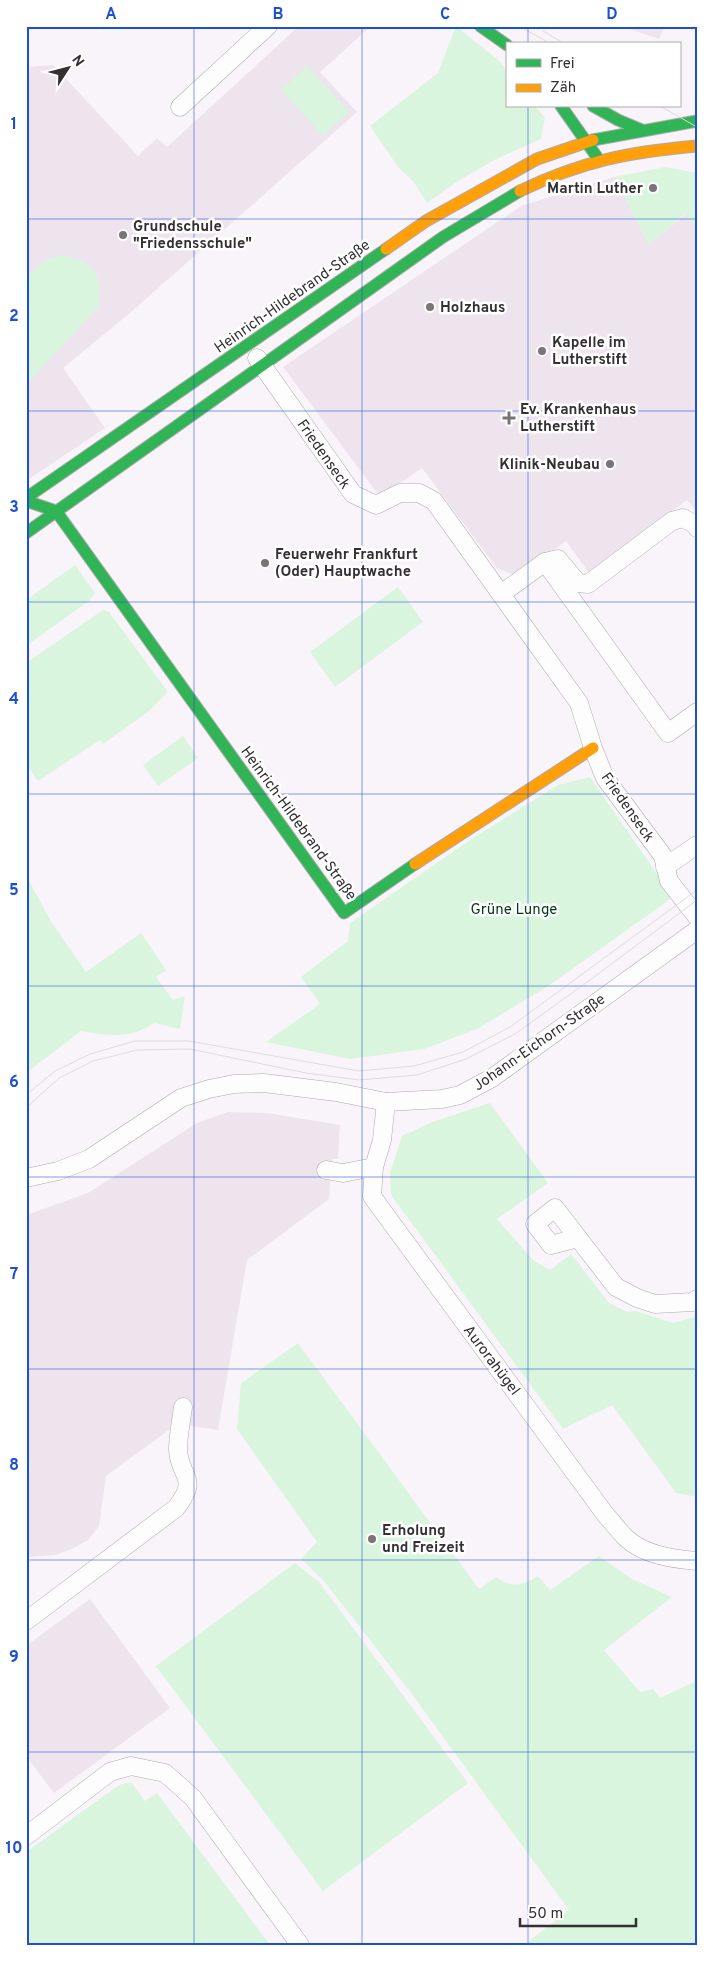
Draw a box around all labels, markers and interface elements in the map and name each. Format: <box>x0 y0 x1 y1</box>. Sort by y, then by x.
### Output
text: A <box>105 5 117 25</box>
text: B <box>272 5 284 25</box>
text: C <box>440 5 450 25</box>
text: D <box>606 5 618 25</box>
north arrow <box>42 42 92 92</box>
legend <box>506 42 680 108</box>
text: N <box>67 52 87 70</box>
text: Frei <box>550 55 575 74</box>
text: Zäh <box>550 79 576 98</box>
text: 1 <box>11 115 17 135</box>
place label: Martin Luther <box>547 180 644 199</box>
marker: Martin Luther <box>647 182 659 194</box>
place label: Grundschule "Friedensschule" <box>133 218 252 254</box>
marker: Grundschule "Friedensschule" <box>117 229 129 241</box>
street label: Heinrich-Hildebrand-Straße <box>211 236 374 358</box>
place label: Holzhaus <box>440 299 505 318</box>
marker: Holzhaus <box>424 301 436 313</box>
text: 2 <box>9 307 19 327</box>
place label: Kapelle im Lutherstift <box>552 334 627 370</box>
marker: Kapelle im Lutherstift <box>536 345 548 357</box>
place label: Ev. Krankenhaus Lutherstift <box>520 401 636 437</box>
marker: Ev. Krankenhaus Lutherstift <box>502 411 516 425</box>
street label: Friedenseck <box>292 416 354 494</box>
place label: Klinik-Neubau <box>499 456 600 475</box>
marker: Klinik-Neubau <box>604 458 616 470</box>
text: 3 <box>9 498 19 518</box>
place label: Feuerwehr Frankfurt (Oder) Hauptwache <box>275 546 418 582</box>
marker: Feuerwehr Frankfurt (Oder) Hauptwache <box>259 557 271 569</box>
text: 4 <box>9 690 19 710</box>
street label: Heinrich-Hildebrand-Straße <box>236 743 360 905</box>
street label: Friedenseck <box>596 769 658 847</box>
text: 5 <box>9 881 19 901</box>
park label: Grüne Lunge <box>471 901 557 920</box>
street label: Johann-Eichorn-Straße <box>470 990 610 1096</box>
text: 6 <box>9 1073 19 1093</box>
text: 7 <box>10 1265 18 1285</box>
street label: Aurorahügel <box>458 1322 523 1400</box>
text: 8 <box>9 1456 19 1476</box>
place label: Erholung und Freizeit <box>382 1522 465 1558</box>
marker: Erholung und Freizeit <box>366 1533 378 1545</box>
text: 9 <box>9 1648 19 1668</box>
text: 10 <box>6 1839 22 1859</box>
scale bar <box>520 1896 637 1928</box>
text: 50 m <box>528 1905 563 1924</box>

